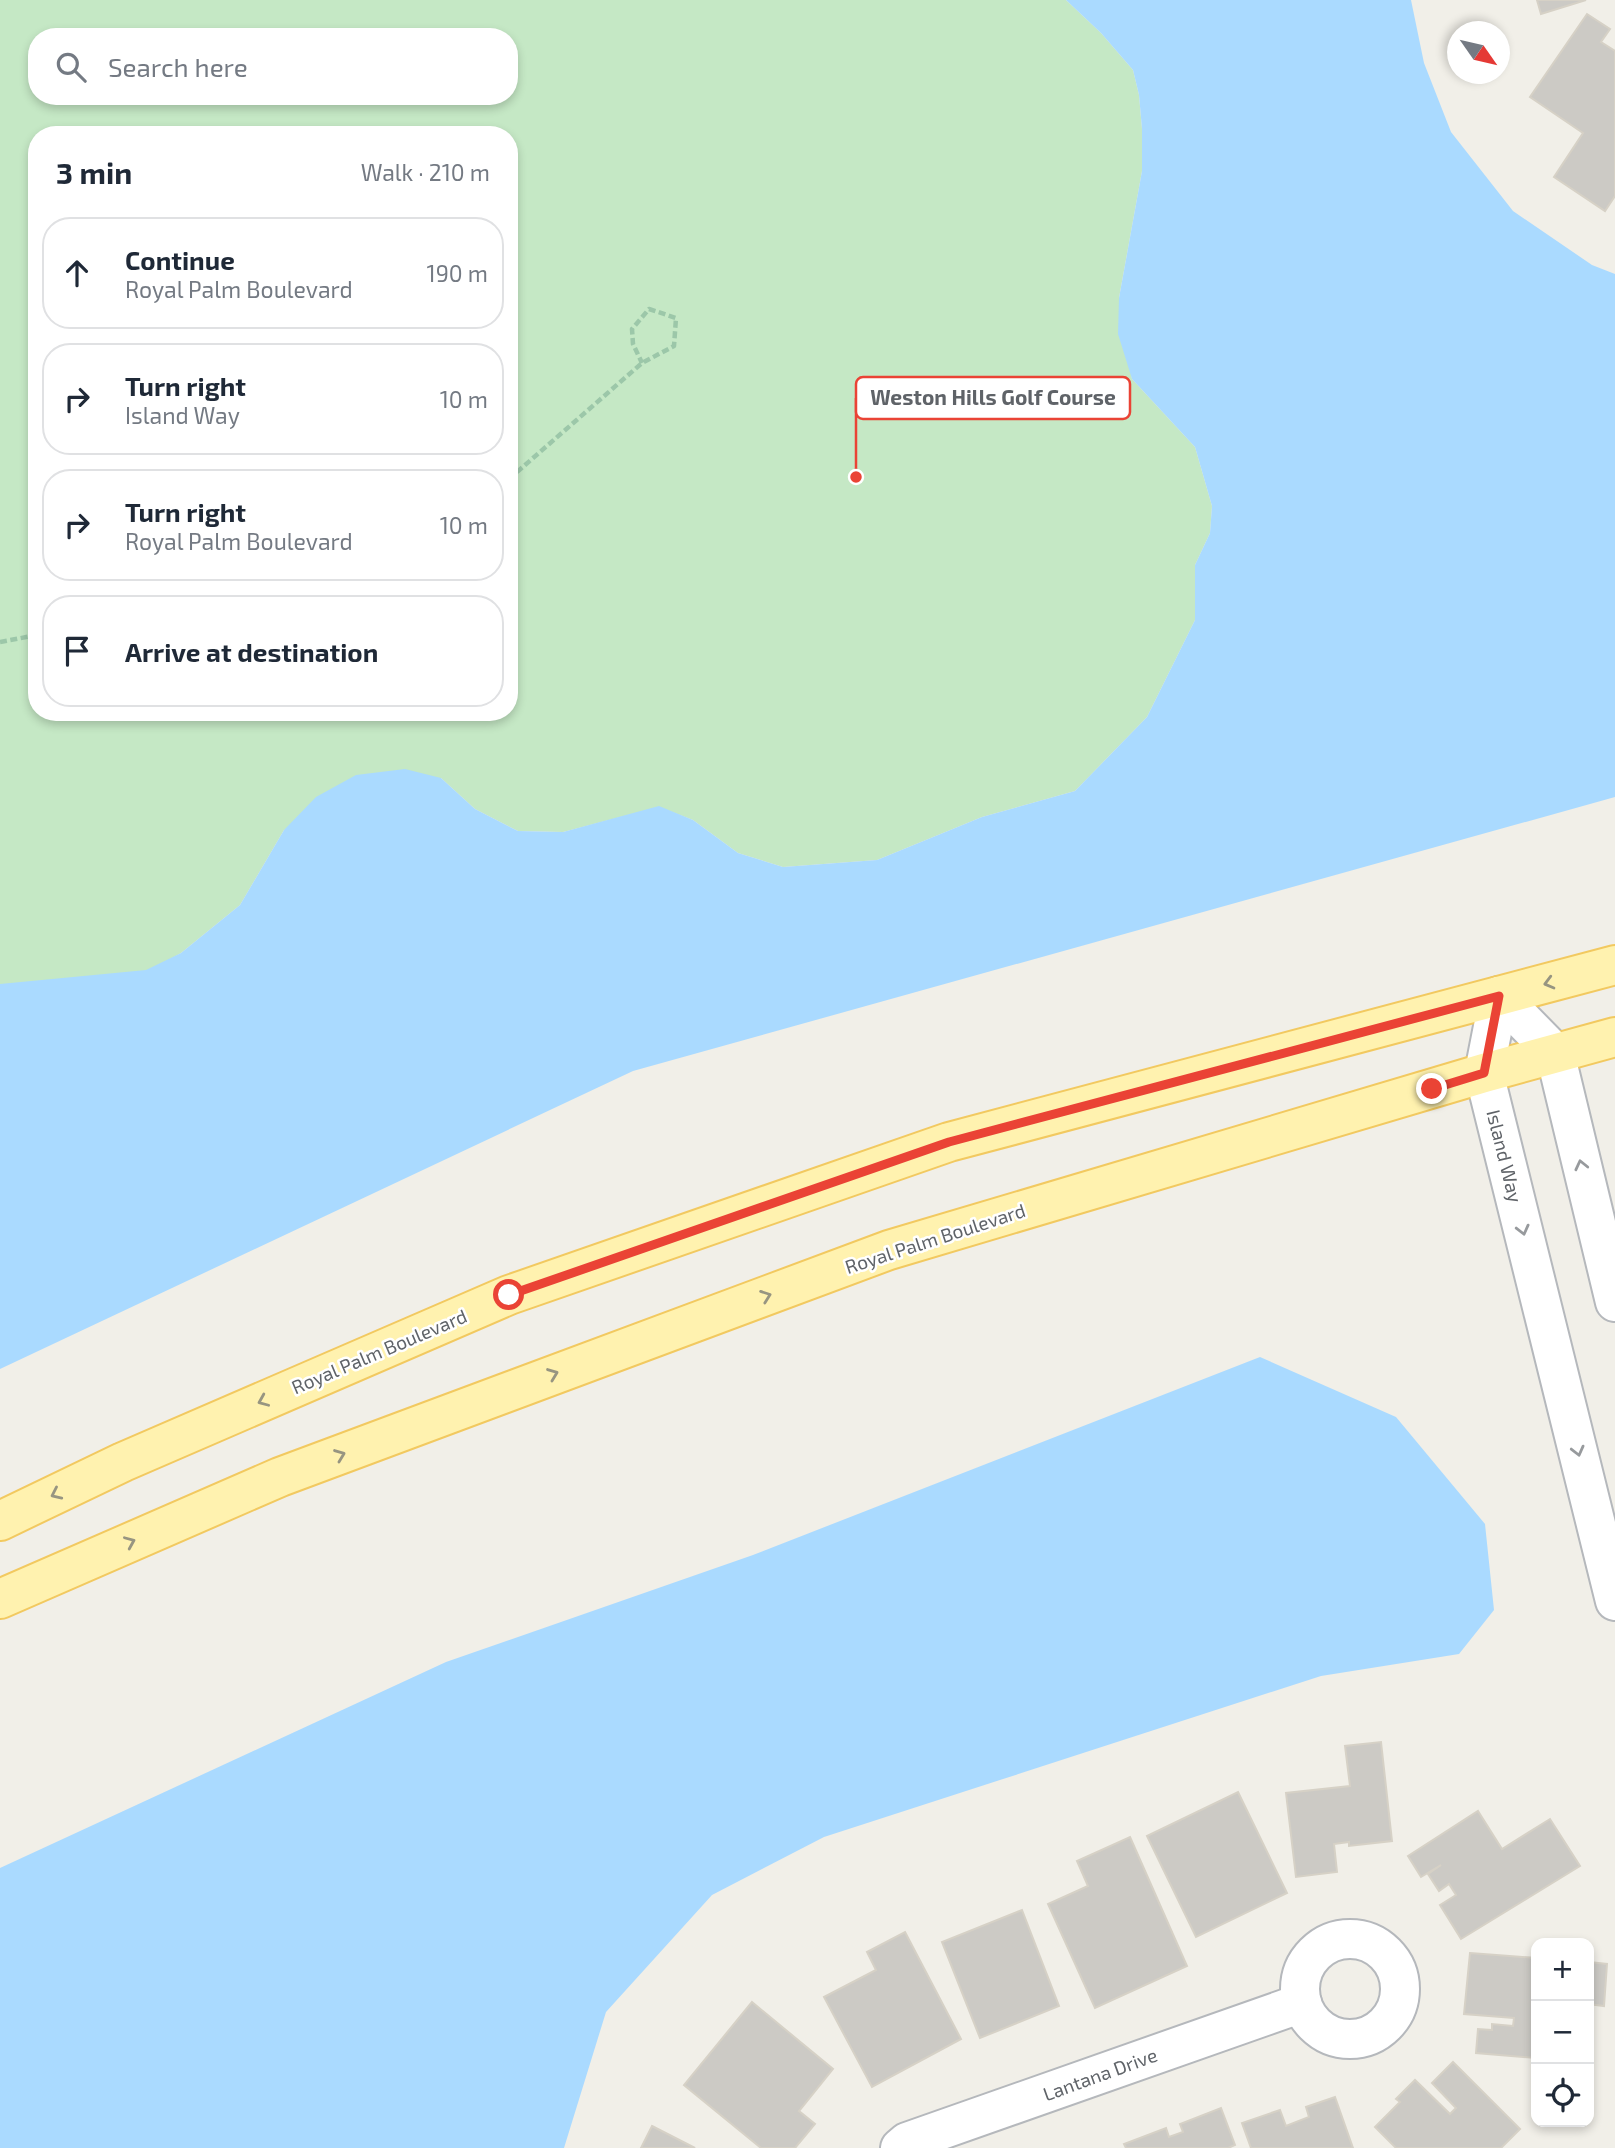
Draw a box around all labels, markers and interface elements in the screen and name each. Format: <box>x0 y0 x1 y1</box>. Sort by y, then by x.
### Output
north arrow <box>1447 21 1510 84</box>
search box <box>28 28 518 105</box>
icon: search <box>52 48 90 86</box>
text: Search here <box>108 51 248 82</box>
text: 3 min <box>56 154 132 190</box>
text: Walk · 210 m <box>361 158 490 186</box>
text: Continue <box>125 244 235 275</box>
icon: ahead <box>58 254 96 292</box>
text: 190 m <box>427 259 488 287</box>
text: Royal Palm Boulevard <box>125 275 353 303</box>
text: Turn right <box>125 370 246 401</box>
callout: Weston Hills Golf Course <box>856 377 1130 419</box>
icon: right <box>58 380 96 418</box>
text: Weston Hills Golf Course <box>870 384 1116 409</box>
text: 10 m <box>440 385 488 413</box>
text: Island Way <box>125 401 240 429</box>
text: Turn right <box>125 496 246 527</box>
icon: right <box>58 506 96 544</box>
text: 10 m <box>440 511 488 539</box>
text: Royal Palm Boulevard <box>125 527 353 555</box>
icon: arrive <box>58 632 96 670</box>
text: Arrive at destination <box>125 636 378 667</box>
one-way arrow <box>1543 975 1555 989</box>
route end <box>1416 1073 1447 1104</box>
street label: Island Way <box>1482 1107 1528 1205</box>
one-way arrow <box>1575 1159 1589 1171</box>
street label: Royal Palm Boulevard <box>842 1198 1028 1278</box>
one-way arrow <box>1515 1224 1529 1236</box>
route start <box>493 1279 524 1310</box>
one-way arrow <box>760 1290 772 1304</box>
street label: Royal Palm Boulevard <box>288 1304 470 1398</box>
one-way arrow <box>546 1369 558 1383</box>
one-way arrow <box>258 1393 270 1407</box>
one-way arrow <box>1570 1445 1584 1457</box>
one-way arrow <box>333 1449 345 1463</box>
one-way arrow <box>51 1486 63 1500</box>
one-way arrow <box>123 1536 135 1550</box>
map controls <box>1531 1938 1594 2127</box>
button: + <box>1531 1938 1594 2001</box>
button: − <box>1531 2001 1594 2064</box>
street label: Lantana Drive <box>1040 2043 1160 2105</box>
button: locate <box>1531 2064 1594 2127</box>

